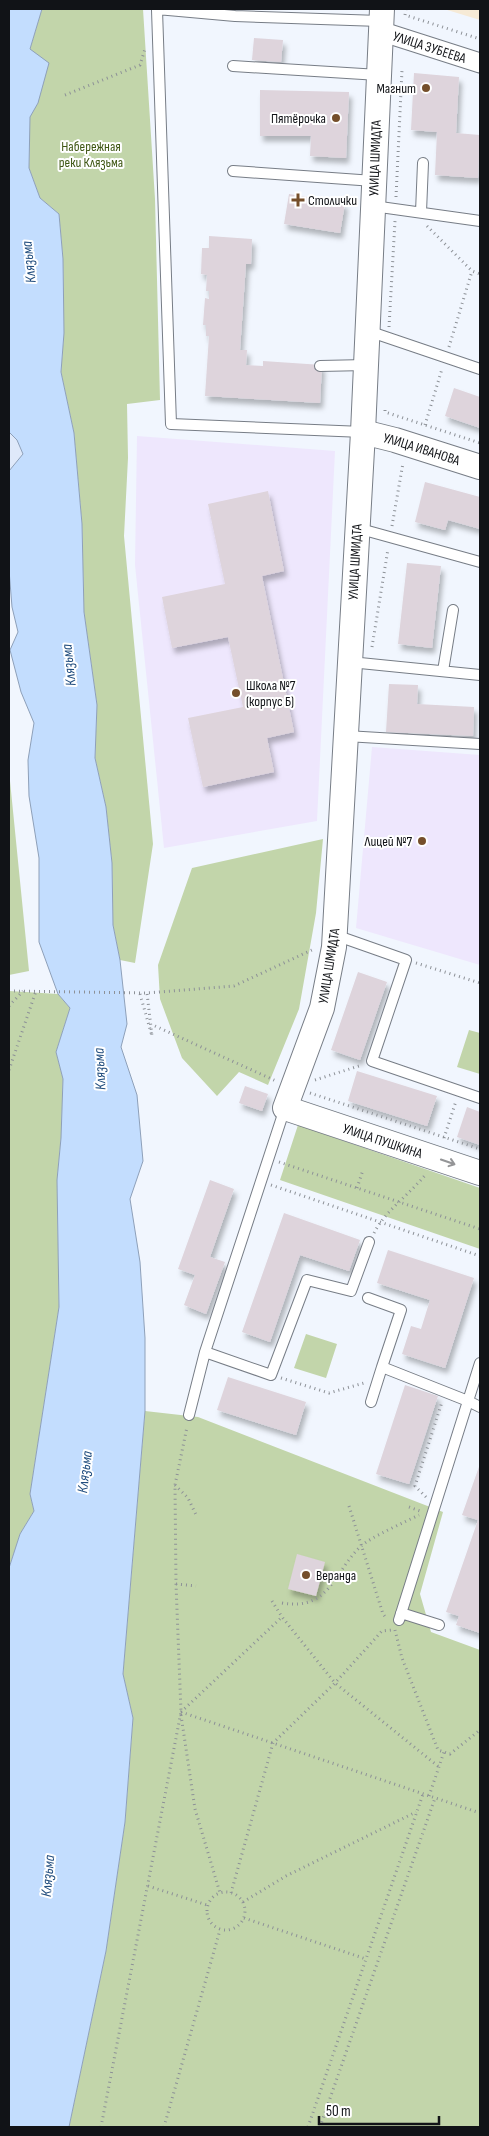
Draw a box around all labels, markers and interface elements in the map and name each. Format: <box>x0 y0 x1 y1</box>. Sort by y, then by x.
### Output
street label: УЛИЦА ЗУБЕЕВА <box>391 27 469 67</box>
place label: Магнит <box>376 80 416 97</box>
marker: Магнит <box>420 82 432 94</box>
place label: Пятёрочка <box>271 110 326 127</box>
marker: Пятёрочка <box>330 112 342 124</box>
street label: УЛИЦА ШМИДТА <box>365 119 385 196</box>
park label: Набережная реки Клязьма <box>59 138 123 171</box>
place label: Столички <box>308 192 357 209</box>
marker: Столички <box>292 194 304 206</box>
water label: Клязьма <box>17 240 41 284</box>
street label: УЛИЦА ИВАНОВА <box>382 429 463 469</box>
street label: УЛИЦА ШМИДТА <box>345 523 366 600</box>
water label: Клязьма <box>57 643 81 687</box>
place label: Школа №7 (корпус Б) <box>246 677 296 710</box>
marker: Школа №7 (корпус Б) <box>230 687 242 699</box>
place label: Лицей №7 <box>364 833 412 850</box>
marker: Лицей №7 <box>416 835 428 847</box>
street label: УЛИЦА ШМИДТА <box>315 926 344 1005</box>
water label: Клязьма <box>89 1047 111 1091</box>
street label: УЛИЦА ПУШКИНА <box>341 1119 426 1162</box>
one-way arrow <box>439 1158 455 1167</box>
water label: Клязьма <box>73 1450 97 1494</box>
place label: Веранда <box>316 1567 356 1584</box>
marker: Веранда <box>300 1569 312 1581</box>
water label: Клязьма <box>37 1854 59 1898</box>
scale bar <box>319 2094 439 2126</box>
text: 50 m <box>326 2102 351 2121</box>

